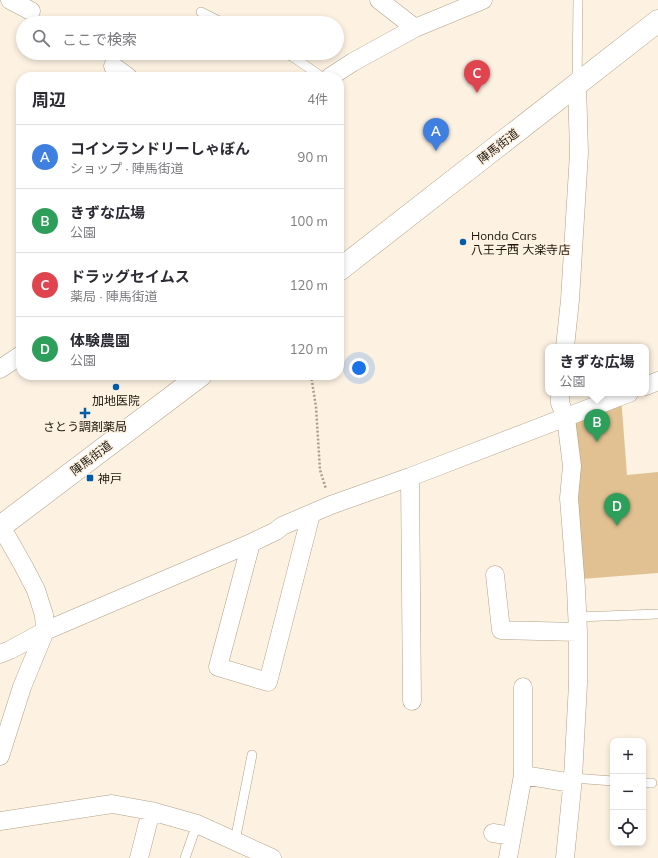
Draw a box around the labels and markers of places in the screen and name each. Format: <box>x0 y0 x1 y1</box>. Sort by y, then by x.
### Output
pin: C <box>464 60 490 93</box>
pin: A <box>423 118 449 151</box>
place label: Honda Cars 八王子西 大楽寺店 <box>471 228 570 257</box>
marker: Honda Cars 八王子西 大楽寺店 <box>458 237 468 247</box>
marker: 加地医院 <box>111 382 121 392</box>
place label: 加地医院 <box>92 393 140 408</box>
marker: さとう調剤薬局 <box>80 408 90 418</box>
pin: B <box>584 409 610 442</box>
place label: さとう調剤薬局 <box>43 419 127 434</box>
place label: 神戸 <box>98 471 122 486</box>
marker: 神戸 <box>85 473 95 483</box>
pin: D <box>604 493 630 526</box>

